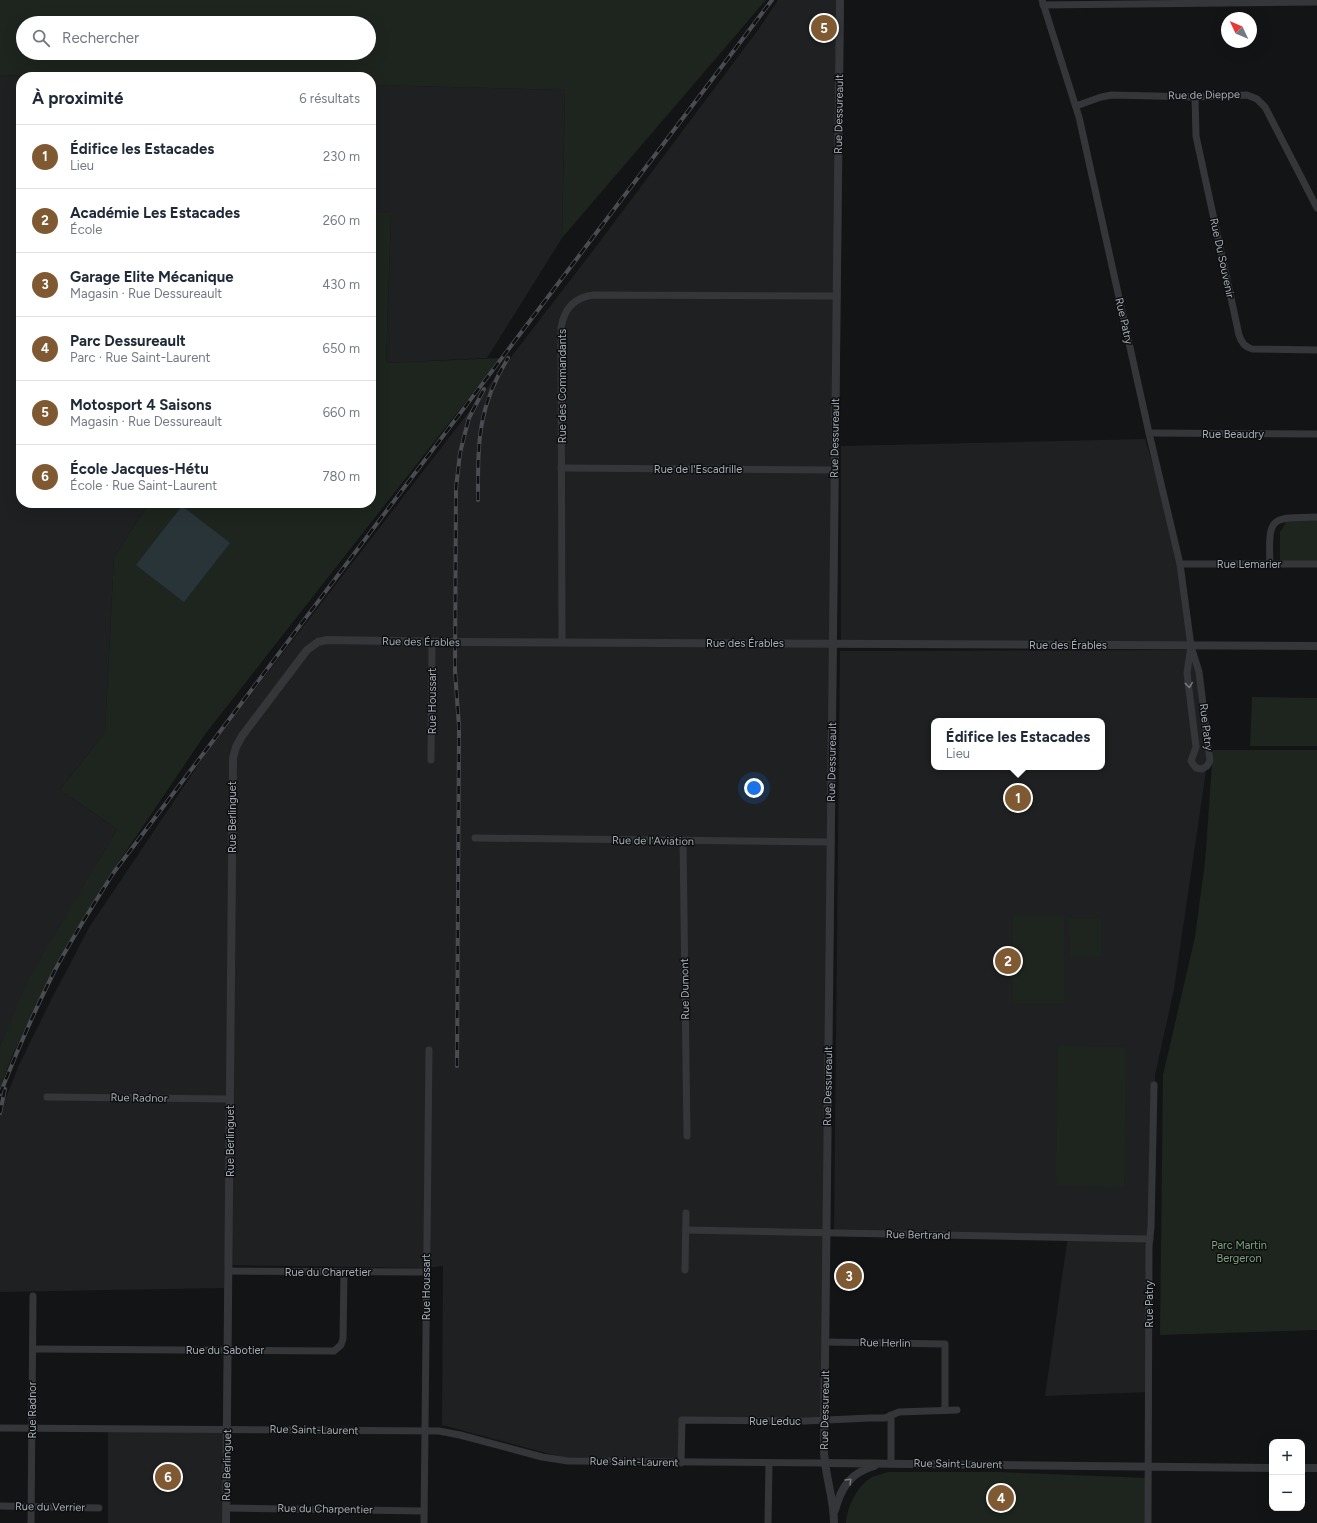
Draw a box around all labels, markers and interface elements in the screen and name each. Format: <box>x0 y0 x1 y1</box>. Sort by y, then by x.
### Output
north arrow <box>1221 12 1257 48</box>
pin: 5 <box>811 13 837 43</box>
search box <box>16 16 376 60</box>
icon: search <box>30 27 52 49</box>
text: Rechercher <box>62 29 139 47</box>
street label: Rue Dessureault <box>832 74 846 154</box>
text: À proximité <box>32 88 123 108</box>
street label: Rue de Dieppe <box>1168 88 1240 102</box>
text: 6 résultats <box>299 91 360 106</box>
text: Édifice les Estacades <box>70 140 214 158</box>
text: 1 <box>42 149 48 164</box>
text: 230 m <box>323 149 360 164</box>
text: Lieu <box>70 158 94 173</box>
text: Académie Les Estacades <box>70 204 240 222</box>
text: 2 <box>41 213 49 228</box>
text: 260 m <box>323 213 360 228</box>
street label: Rue Du Souvenir <box>1207 217 1237 299</box>
text: École <box>70 222 102 237</box>
text: Garage Elite Mécanique <box>70 268 234 286</box>
text: 3 <box>41 277 49 292</box>
text: 430 m <box>322 277 360 292</box>
text: Magasin · Rue Dessureault <box>70 286 222 301</box>
street label: Rue Patry <box>1112 297 1136 346</box>
street label: Rue des Commandants <box>556 329 569 443</box>
text: Parc Dessureault <box>70 332 186 350</box>
text: 4 <box>41 341 49 356</box>
text: 650 m <box>323 341 360 356</box>
text: Parc · Rue Saint-Laurent <box>70 350 210 365</box>
text: Motosport 4 Saisons <box>70 396 212 414</box>
street label: Rue Dessureault <box>828 398 842 478</box>
text: 5 <box>41 405 49 420</box>
text: 660 m <box>323 405 360 420</box>
text: Magasin · Rue Dessureault <box>70 414 222 429</box>
street label: Rue Beaudry <box>1202 428 1264 441</box>
text: École Jacques-Hétu <box>70 460 209 478</box>
street label: Rue de l'Escadrille <box>654 463 742 476</box>
text: 6 <box>41 469 49 484</box>
text: 780 m <box>322 469 360 484</box>
text: École · Rue Saint-Laurent <box>70 478 217 493</box>
street label: Rue Lemarier <box>1217 558 1281 571</box>
street label: Rue des Érables <box>382 635 460 649</box>
street label: Rue des Érables <box>706 637 784 650</box>
street label: Rue des Érables <box>1029 639 1107 652</box>
street label: Rue Houssart <box>426 668 439 734</box>
one-way arrow <box>1184 682 1193 688</box>
street label: Rue Patry <box>1197 703 1215 751</box>
popup <box>931 718 1105 770</box>
street label: Rue Dessureault <box>825 722 839 802</box>
text: Édifice les Estacades <box>946 728 1090 746</box>
text: Lieu <box>946 746 970 761</box>
your location <box>744 778 764 798</box>
street label: Rue Berlinguet <box>226 781 239 853</box>
pin: 1 <box>1005 783 1031 813</box>
street label: Rue de l'Aviation <box>612 834 694 848</box>
pin: 2 <box>995 946 1021 976</box>
street label: Rue Dumont <box>678 958 692 1020</box>
street label: Rue Dessureault <box>821 1046 835 1126</box>
street label: Rue Radnor <box>110 1091 168 1105</box>
street label: Rue Berlinguet <box>224 1105 237 1177</box>
street label: Rue Bertrand <box>886 1228 950 1242</box>
park label: Parc Martin Bergeron <box>1211 1239 1267 1265</box>
street label: Rue Houssart <box>420 1254 433 1320</box>
pin: 3 <box>836 1261 862 1291</box>
street label: Rue du Charretier <box>285 1266 372 1279</box>
street label: Rue Patry <box>1143 1280 1156 1328</box>
street label: Rue Herlin <box>859 1336 911 1350</box>
street label: Rue du Sabotier <box>186 1344 265 1357</box>
street label: Rue Dessureault <box>818 1370 832 1450</box>
street label: Rue Radnor <box>26 1381 39 1438</box>
street label: Rue Leduc <box>749 1415 801 1428</box>
street label: Rue Saint-Laurent <box>269 1423 359 1437</box>
street label: Rue Berlinguet <box>220 1429 234 1501</box>
map controls <box>1269 1439 1305 1511</box>
button: + <box>1269 1439 1305 1475</box>
street label: Rue Saint-Laurent <box>589 1455 679 1469</box>
street label: Rue Saint-Laurent <box>913 1457 1003 1471</box>
pin: 6 <box>155 1462 181 1492</box>
button: − <box>1269 1475 1305 1511</box>
one-way arrow <box>844 1478 852 1486</box>
pin: 4 <box>988 1483 1014 1513</box>
street label: Rue du Verrier <box>15 1500 85 1514</box>
street label: Rue du Charpentier <box>277 1502 373 1516</box>

